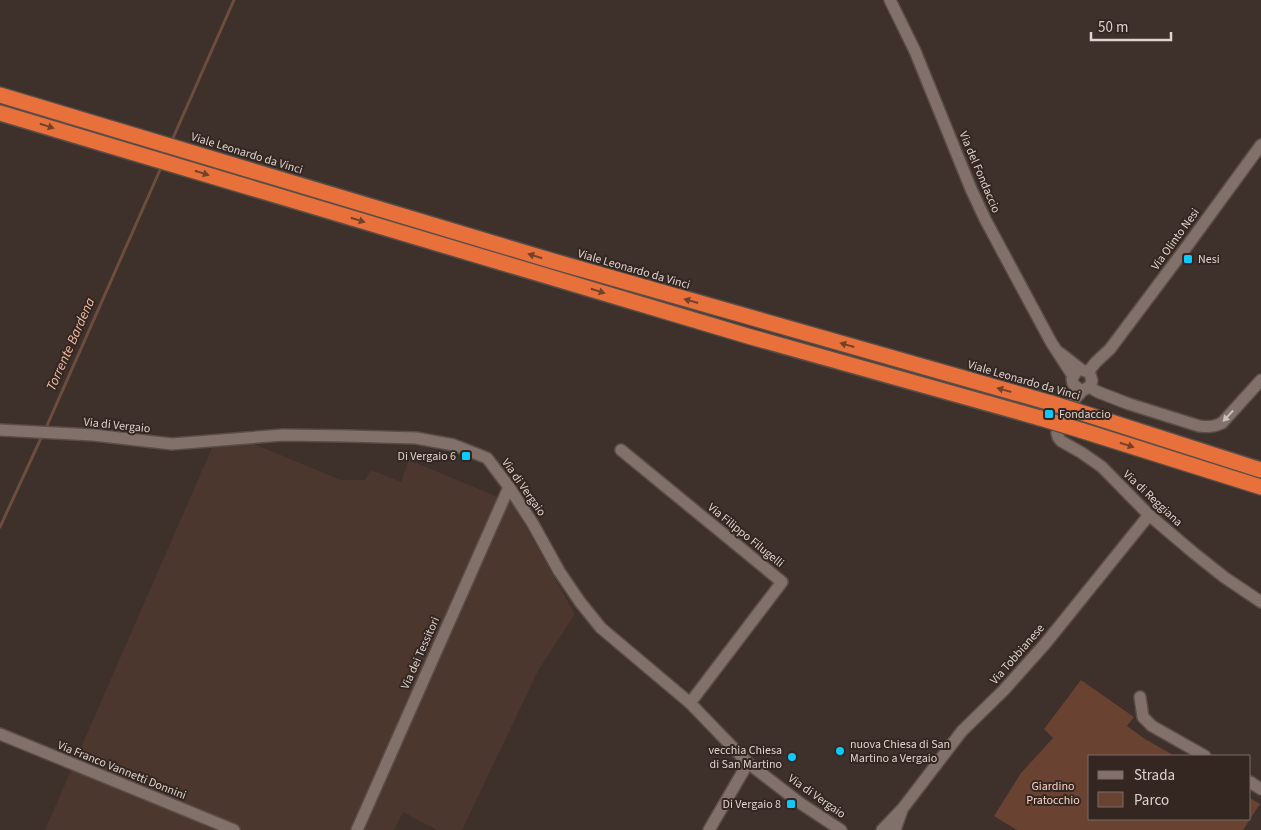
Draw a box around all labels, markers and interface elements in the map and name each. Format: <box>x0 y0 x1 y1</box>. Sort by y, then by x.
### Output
scale bar <box>1091 10 1171 42</box>
text: 50 m <box>1098 17 1128 38</box>
one-way arrow <box>39 123 54 131</box>
street label: Viale Leonardo da Vinci <box>189 128 305 179</box>
street label: Via del Fondaccio <box>955 129 1004 216</box>
one-way arrow <box>195 170 210 178</box>
street label: Via Olinto Nesi <box>1147 205 1204 274</box>
one-way arrow <box>351 216 366 224</box>
street label: Viale Leonardo da Vinci <box>576 245 692 294</box>
one-way arrow <box>527 251 542 259</box>
place label: Nesi <box>1198 251 1220 268</box>
marker: Nesi <box>1182 253 1194 265</box>
one-way arrow <box>590 288 605 296</box>
water label: Torrente Bardena <box>41 294 101 394</box>
one-way arrow <box>684 296 699 304</box>
one-way arrow <box>840 341 855 349</box>
street label: Viale Leonardo da Vinci <box>966 356 1082 405</box>
one-way arrow <box>996 386 1011 394</box>
place label: Fondaccio <box>1059 406 1111 423</box>
marker: Fondaccio <box>1043 408 1055 420</box>
one-way arrow <box>1222 410 1234 422</box>
street label: Via di Vergaio <box>83 414 151 437</box>
one-way arrow <box>1119 442 1134 449</box>
place label: Di Vergaio 6 <box>398 448 456 465</box>
marker: Di Vergaio 6 <box>460 450 472 462</box>
street label: Via di Vergaio <box>497 455 550 520</box>
street label: Via di Reggiana <box>1119 466 1186 530</box>
street label: Via Filippo Filugelli <box>704 499 788 572</box>
street label: Via dei Tessitori <box>397 614 444 692</box>
street label: Via Tobbianese <box>986 620 1049 688</box>
place label: nuova Chiesa di San Martino a Vergaio <box>850 736 950 767</box>
street label: Via Franco Vannetti Donnini <box>55 737 189 804</box>
place label: vecchia Chiesa di San Martino <box>709 742 782 773</box>
marker: nuova Chiesa di San Martino a Vergaio <box>834 745 846 757</box>
marker: vecchia Chiesa di San Martino <box>786 751 798 763</box>
legend <box>1088 755 1251 820</box>
text: Strada <box>1134 765 1175 786</box>
street label: Via di Vergaio <box>784 770 849 823</box>
park label: Giardino Pratocchio <box>1026 778 1080 809</box>
text: Parco <box>1134 790 1169 811</box>
place label: Di Vergaio 8 <box>723 796 781 813</box>
marker: Di Vergaio 8 <box>785 798 797 810</box>

